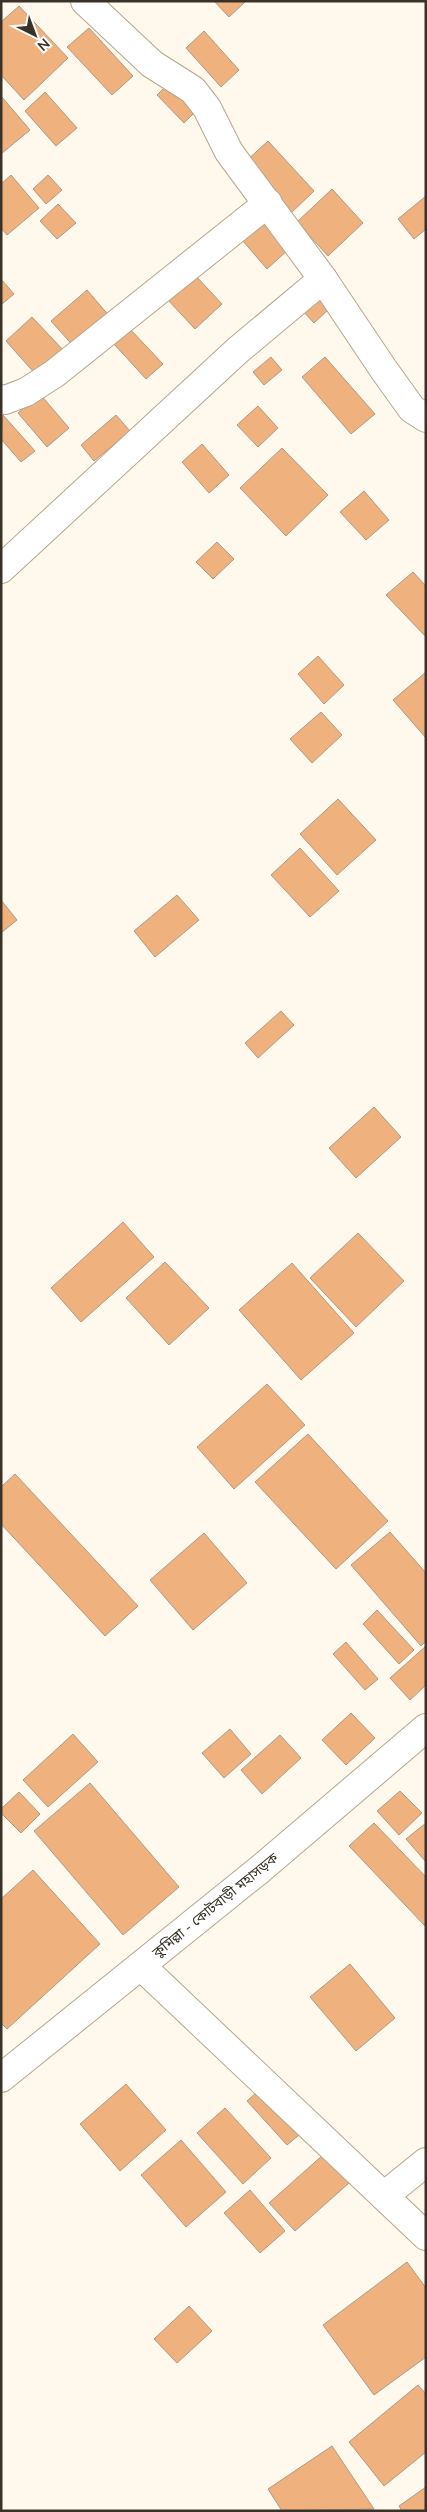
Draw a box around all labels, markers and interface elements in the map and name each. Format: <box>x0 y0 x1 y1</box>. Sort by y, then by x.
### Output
north arrow <box>10 10 60 60</box>
text: N <box>34 34 54 55</box>
street label: কুমিল্লা - কোটবাড়ী মহাসড়ক <box>148 1848 282 1962</box>

